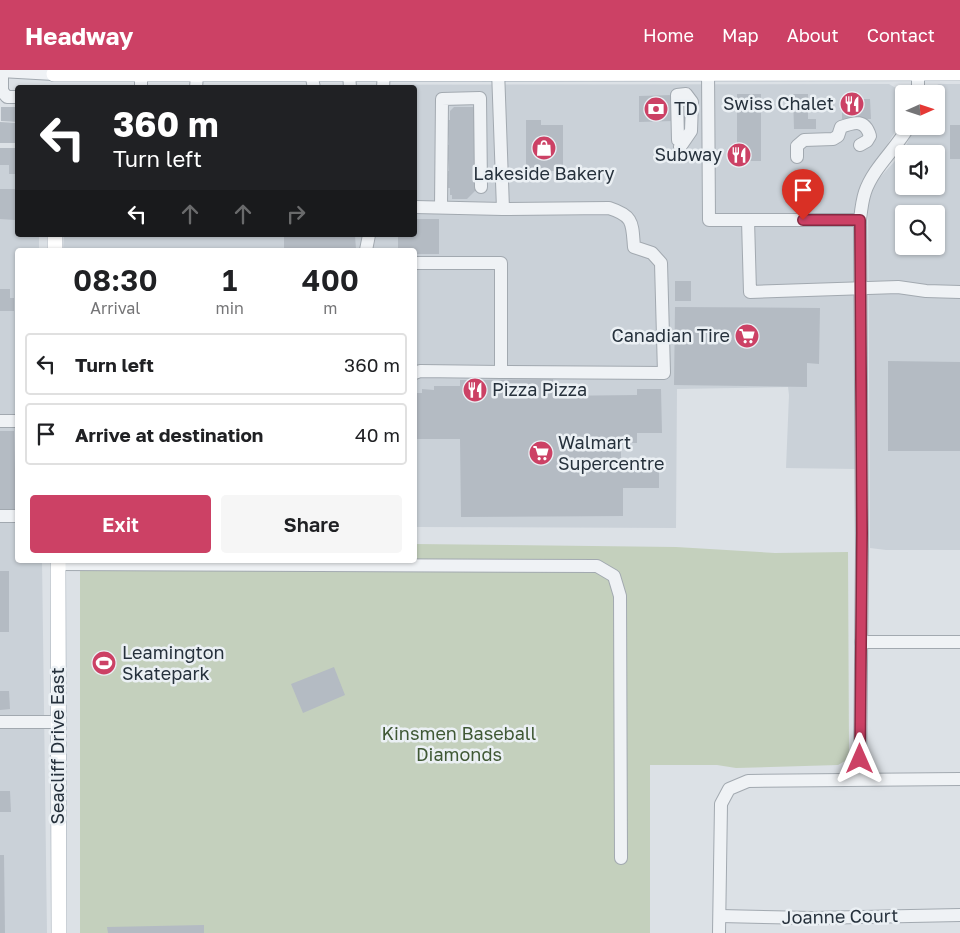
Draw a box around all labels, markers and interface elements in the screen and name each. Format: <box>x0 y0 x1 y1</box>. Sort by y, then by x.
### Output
text: Headway <box>25 21 133 50</box>
text: Home <box>643 24 694 46</box>
text: Map <box>722 24 759 46</box>
text: About <box>787 24 839 46</box>
text: Contact <box>867 24 935 46</box>
north arrow <box>895 85 945 135</box>
map controls <box>895 85 945 255</box>
restaurant icon: Swiss Chalet <box>839 91 865 117</box>
place label: Swiss Chalet <box>723 92 834 114</box>
bank icon: TD <box>643 96 669 122</box>
place label: TD <box>674 97 698 119</box>
text: 360 m <box>113 103 219 145</box>
icon: left <box>30 105 95 170</box>
shop icon: Lakeside Bakery <box>531 135 557 161</box>
restaurant icon: Subway <box>726 142 752 168</box>
place label: Subway <box>655 143 722 165</box>
text: Turn left <box>113 145 202 172</box>
button: sound <box>895 145 945 195</box>
place label: Lakeside Bakery <box>473 162 615 184</box>
pin <box>782 169 824 220</box>
icon: arrive <box>789 176 817 204</box>
icon: left <box>123 200 151 228</box>
icon: ahead <box>176 200 204 228</box>
icon: ahead <box>229 200 257 228</box>
icon: right <box>282 200 310 228</box>
button: search <box>895 205 945 255</box>
text: 08:30 <box>73 262 158 298</box>
text: 1 <box>222 262 237 298</box>
text: 400 <box>302 262 359 298</box>
text: Arrival <box>90 298 140 318</box>
text: min <box>216 298 244 318</box>
text: m <box>323 298 338 318</box>
supermarket icon: Canadian Tire <box>734 323 760 349</box>
place label: Canadian Tire <box>611 324 730 346</box>
icon: left <box>32 350 60 378</box>
text: Turn left <box>75 353 154 376</box>
text: 360 m <box>344 353 400 376</box>
restaurant icon: Pizza Pizza <box>462 377 488 403</box>
place label: Pizza Pizza <box>492 378 587 400</box>
icon: arrive <box>32 420 60 448</box>
text: Arrive at destination <box>75 423 263 446</box>
text: 40 m <box>355 423 400 446</box>
place label: Walmart Supercentre <box>558 431 664 474</box>
supermarket icon: Walmart Supercentre <box>528 440 554 466</box>
button: Exit <box>30 495 211 553</box>
button: Share <box>221 495 402 553</box>
place label: Leamington Skatepark <box>122 641 225 684</box>
sports icon: Leamington Skatepark <box>91 650 117 676</box>
street label: Seacliff Drive East <box>46 667 68 825</box>
park label: Kinsmen Baseball Diamonds <box>382 722 537 765</box>
position arrow <box>833 732 885 784</box>
street label: Joanne Court <box>782 904 898 928</box>

